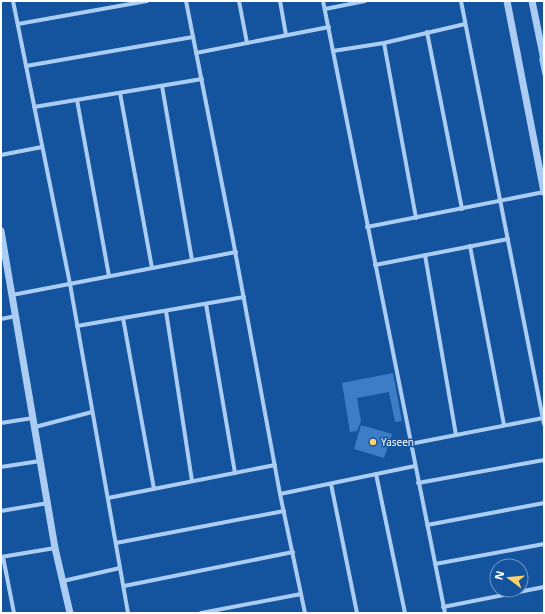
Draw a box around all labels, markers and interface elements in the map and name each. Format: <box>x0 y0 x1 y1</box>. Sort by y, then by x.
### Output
place label: Yaseen <box>381 435 414 449</box>
marker: Yaseen <box>368 437 378 447</box>
north arrow <box>489 558 529 598</box>
text: N <box>490 569 507 581</box>

